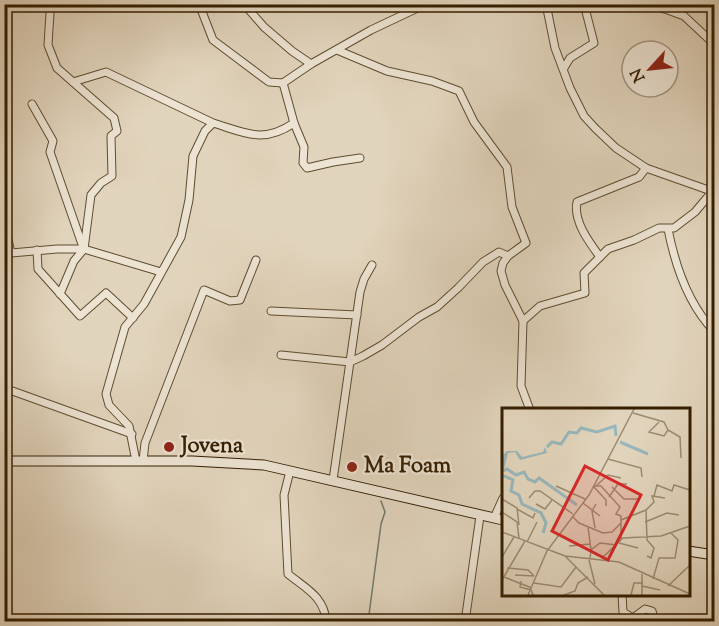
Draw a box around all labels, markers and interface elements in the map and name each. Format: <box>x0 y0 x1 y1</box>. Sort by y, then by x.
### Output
north arrow <box>620 39 680 99</box>
text: N <box>626 64 652 86</box>
inset map <box>502 408 689 596</box>
place label: Jovena <box>179 431 244 463</box>
marker: Jovena <box>162 440 176 454</box>
place label: Ma Foam <box>364 451 452 483</box>
marker: Ma Foam <box>345 460 359 474</box>

